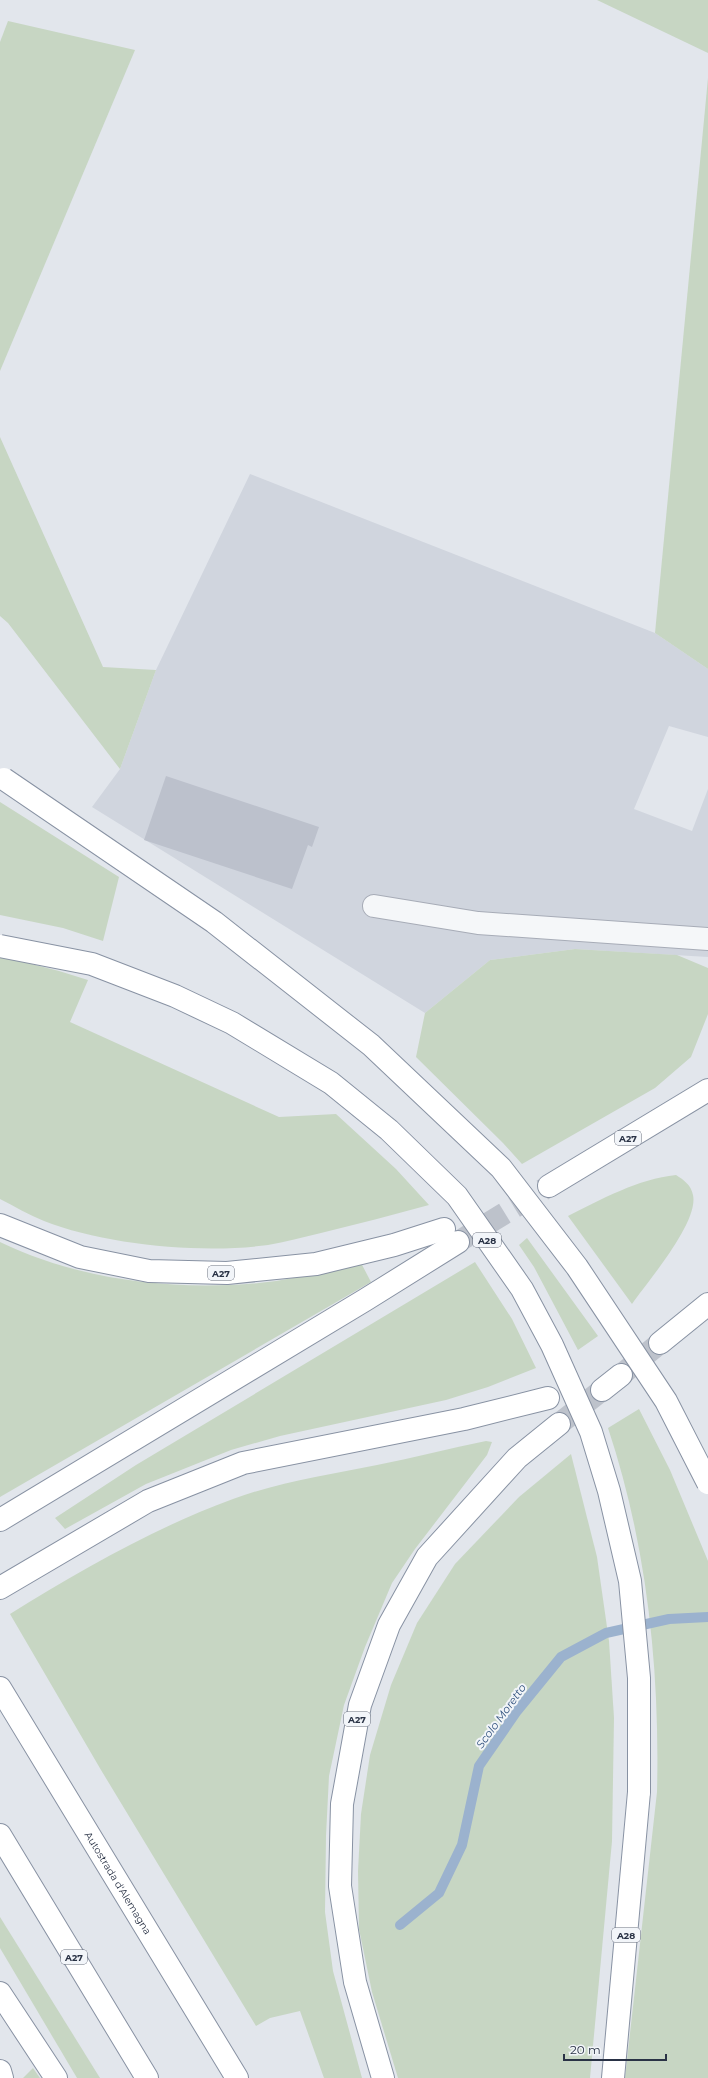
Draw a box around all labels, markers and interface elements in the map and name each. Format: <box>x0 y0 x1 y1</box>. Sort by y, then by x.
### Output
road number: A27 <box>615 1131 641 1145</box>
road number: A28 <box>473 1233 501 1247</box>
road number: A27 <box>208 1266 234 1280</box>
water label: Scolo Moretto <box>473 1681 529 1751</box>
road number: A27 <box>344 1712 370 1726</box>
street label: Autostrada d'Alemagna <box>82 1829 155 1937</box>
road number: A28 <box>612 1928 640 1942</box>
road number: A27 <box>61 1950 87 1964</box>
scale bar <box>564 2036 666 2062</box>
text: 20 m <box>570 2042 601 2057</box>

